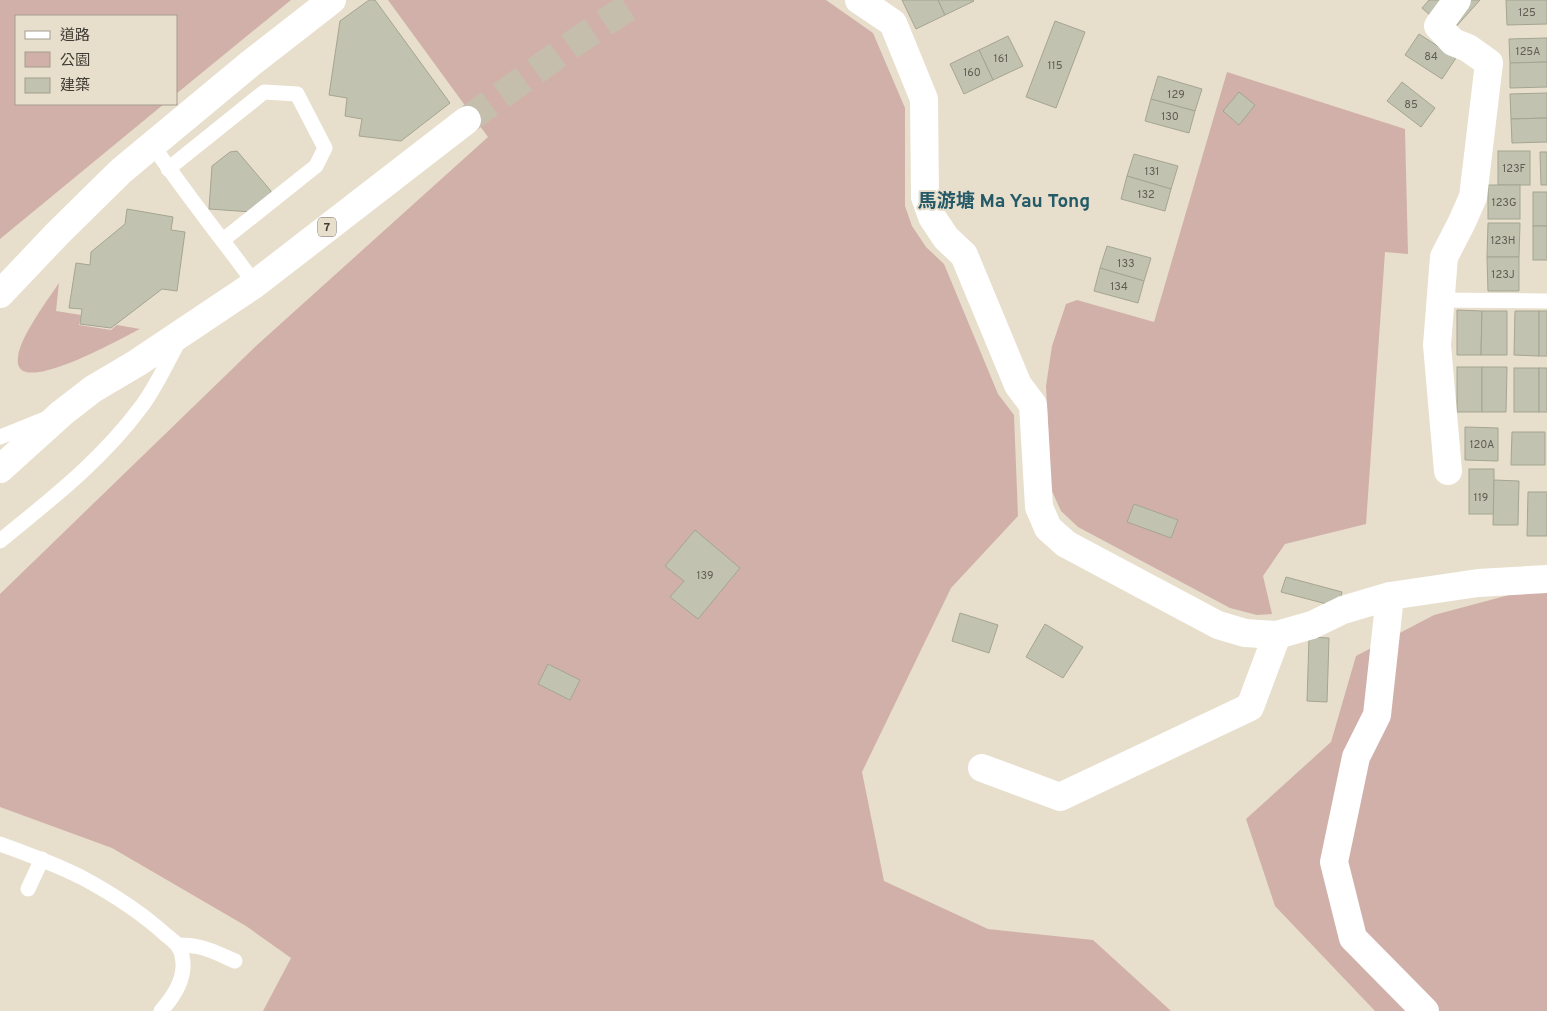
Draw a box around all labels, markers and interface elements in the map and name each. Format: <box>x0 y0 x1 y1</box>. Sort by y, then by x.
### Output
house number: 125 <box>1518 6 1536 20</box>
legend <box>15 15 178 105</box>
text: 道路 <box>60 27 90 46</box>
house number: 125A <box>1516 45 1540 59</box>
house number: 84 <box>1424 50 1438 64</box>
text: 公園 <box>60 52 90 71</box>
house number: 161 <box>994 52 1008 66</box>
house number: 115 <box>1047 59 1063 73</box>
house number: 160 <box>963 66 981 80</box>
text: 建築 <box>60 77 90 96</box>
house number: 129 <box>1167 88 1185 102</box>
house number: 85 <box>1404 98 1418 112</box>
house number: 130 <box>1161 110 1179 124</box>
house number: 123F <box>1502 162 1526 176</box>
house number: 131 <box>1145 165 1159 179</box>
house number: 132 <box>1137 188 1155 202</box>
district label: 馬游塘 Ma Yau Tong <box>918 190 1090 214</box>
house number: 123G <box>1492 196 1516 210</box>
road number: 7 <box>318 218 336 236</box>
house number: 123H <box>1490 234 1516 248</box>
house number: 133 <box>1117 257 1135 271</box>
house number: 123J <box>1491 268 1515 282</box>
house number: 134 <box>1110 280 1128 294</box>
house number: 120A <box>1469 438 1495 452</box>
house number: 119 <box>1474 491 1488 505</box>
house number: 139 <box>696 569 714 583</box>

